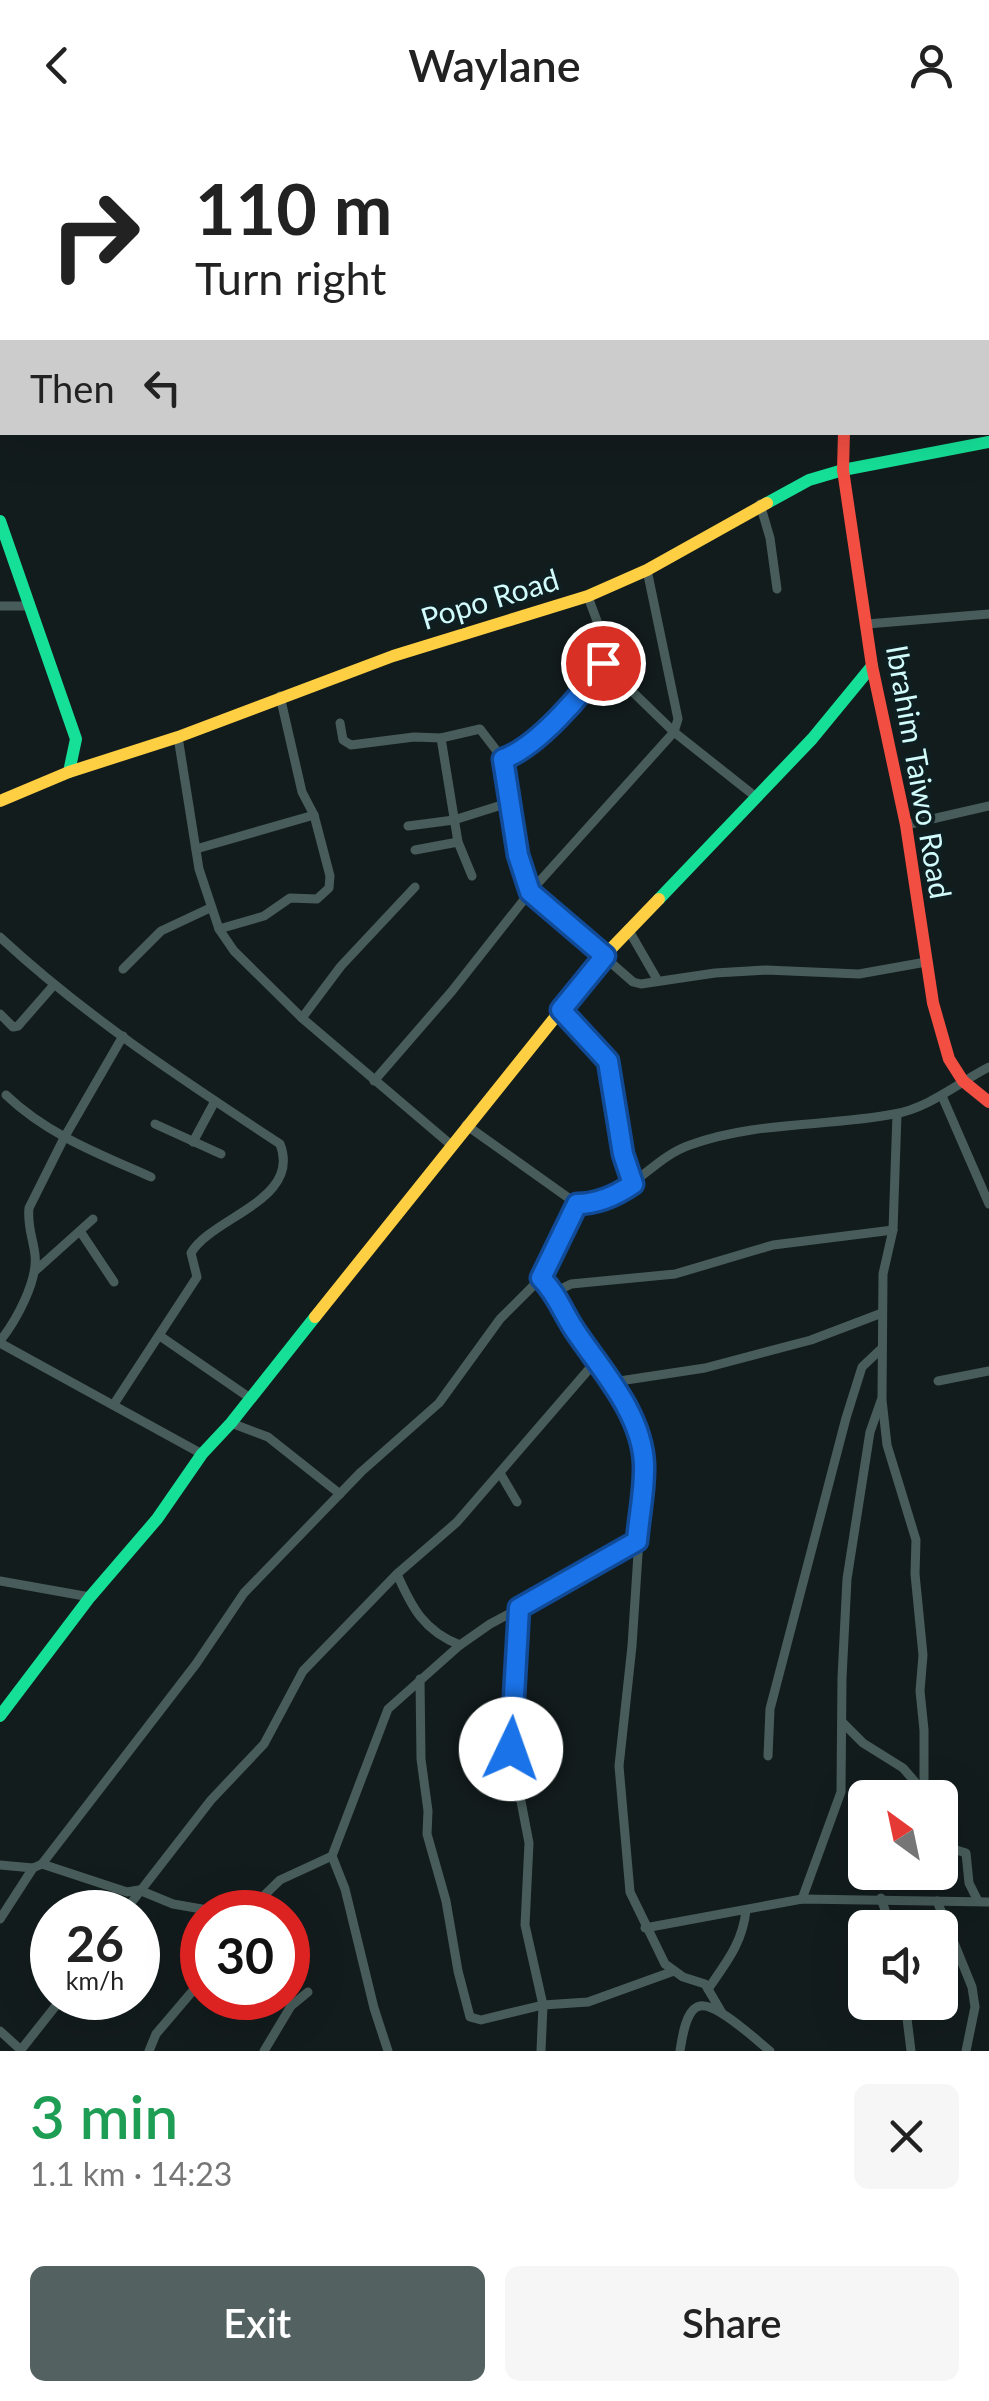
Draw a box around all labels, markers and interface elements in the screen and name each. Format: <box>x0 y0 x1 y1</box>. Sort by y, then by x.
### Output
icon: back <box>30 38 85 93</box>
text: Waylane <box>408 38 581 92</box>
icon: person <box>904 38 959 93</box>
text: 110 m <box>195 166 392 250</box>
icon: right <box>30 170 160 300</box>
text: Turn right <box>195 251 386 305</box>
icon: left <box>135 360 190 415</box>
text: Then <box>30 365 115 411</box>
street label: Popo Road <box>416 560 563 636</box>
pin <box>561 621 646 706</box>
icon: arrive <box>576 636 631 691</box>
street label: Ibrahim Taiwo Road <box>880 642 960 901</box>
position arrow <box>459 1697 563 1801</box>
north arrow <box>848 1780 958 1890</box>
map controls <box>848 1780 958 2020</box>
speed limit sign: 30 <box>180 1890 310 2020</box>
button: sound <box>848 1910 958 2020</box>
text: 26 <box>66 1913 124 1973</box>
text: km/h <box>66 1965 124 1995</box>
text: 3 min <box>30 2080 178 2152</box>
button: close <box>854 2084 959 2189</box>
text: 1.1 km · 14:23 <box>30 2154 232 2193</box>
button: Exit <box>30 2266 485 2381</box>
button: Share <box>505 2266 959 2381</box>

